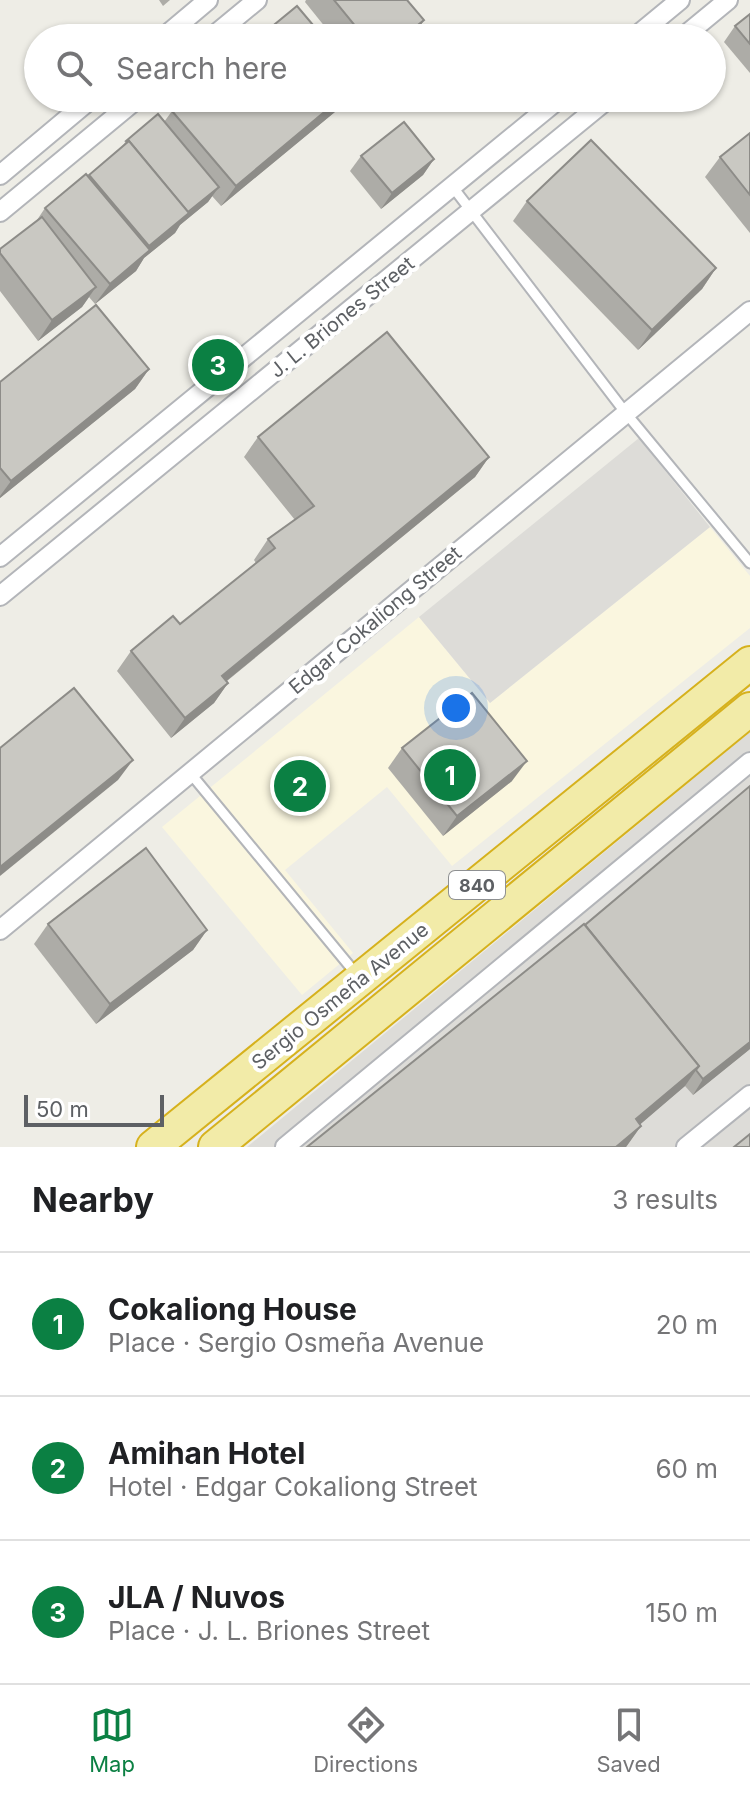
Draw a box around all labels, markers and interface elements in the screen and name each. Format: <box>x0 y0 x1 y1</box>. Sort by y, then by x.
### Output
search box <box>24 24 726 112</box>
icon: search <box>52 46 96 90</box>
text: Search here <box>116 50 288 86</box>
street label: J. L. Briones Street <box>265 251 419 383</box>
pin: 3 <box>192 335 244 395</box>
street label: Edgar Cokaliong Street <box>284 541 466 699</box>
your location <box>436 688 476 728</box>
pin: 1 <box>424 745 476 805</box>
pin: 2 <box>274 756 326 816</box>
road number: 840 <box>449 871 505 899</box>
street label: Sergio Osmeña Avenue <box>247 917 433 1075</box>
scale bar <box>24 1091 164 1127</box>
text: 50 m <box>36 1096 89 1122</box>
text: Nearby <box>32 1179 154 1220</box>
text: 3 results <box>612 1184 718 1215</box>
text: Cokaliong House <box>108 1291 357 1327</box>
text: 1 <box>52 1309 64 1340</box>
text: 20 m <box>656 1309 718 1340</box>
text: Place · Sergio Osmeña Avenue <box>108 1327 484 1358</box>
text: Amihan Hotel <box>108 1435 305 1471</box>
text: 2 <box>50 1453 66 1484</box>
text: 60 m <box>655 1453 718 1484</box>
text: Hotel · Edgar Cokaliong Street <box>108 1471 478 1502</box>
text: JLA / Nuvos <box>108 1579 285 1615</box>
text: 3 <box>50 1597 66 1628</box>
text: 150 m <box>645 1597 718 1628</box>
text: Place · J. L. Briones Street <box>108 1615 430 1646</box>
tab: Map <box>89 1703 135 1777</box>
tab: Directions <box>313 1703 418 1777</box>
tab: Saved <box>596 1703 661 1777</box>

